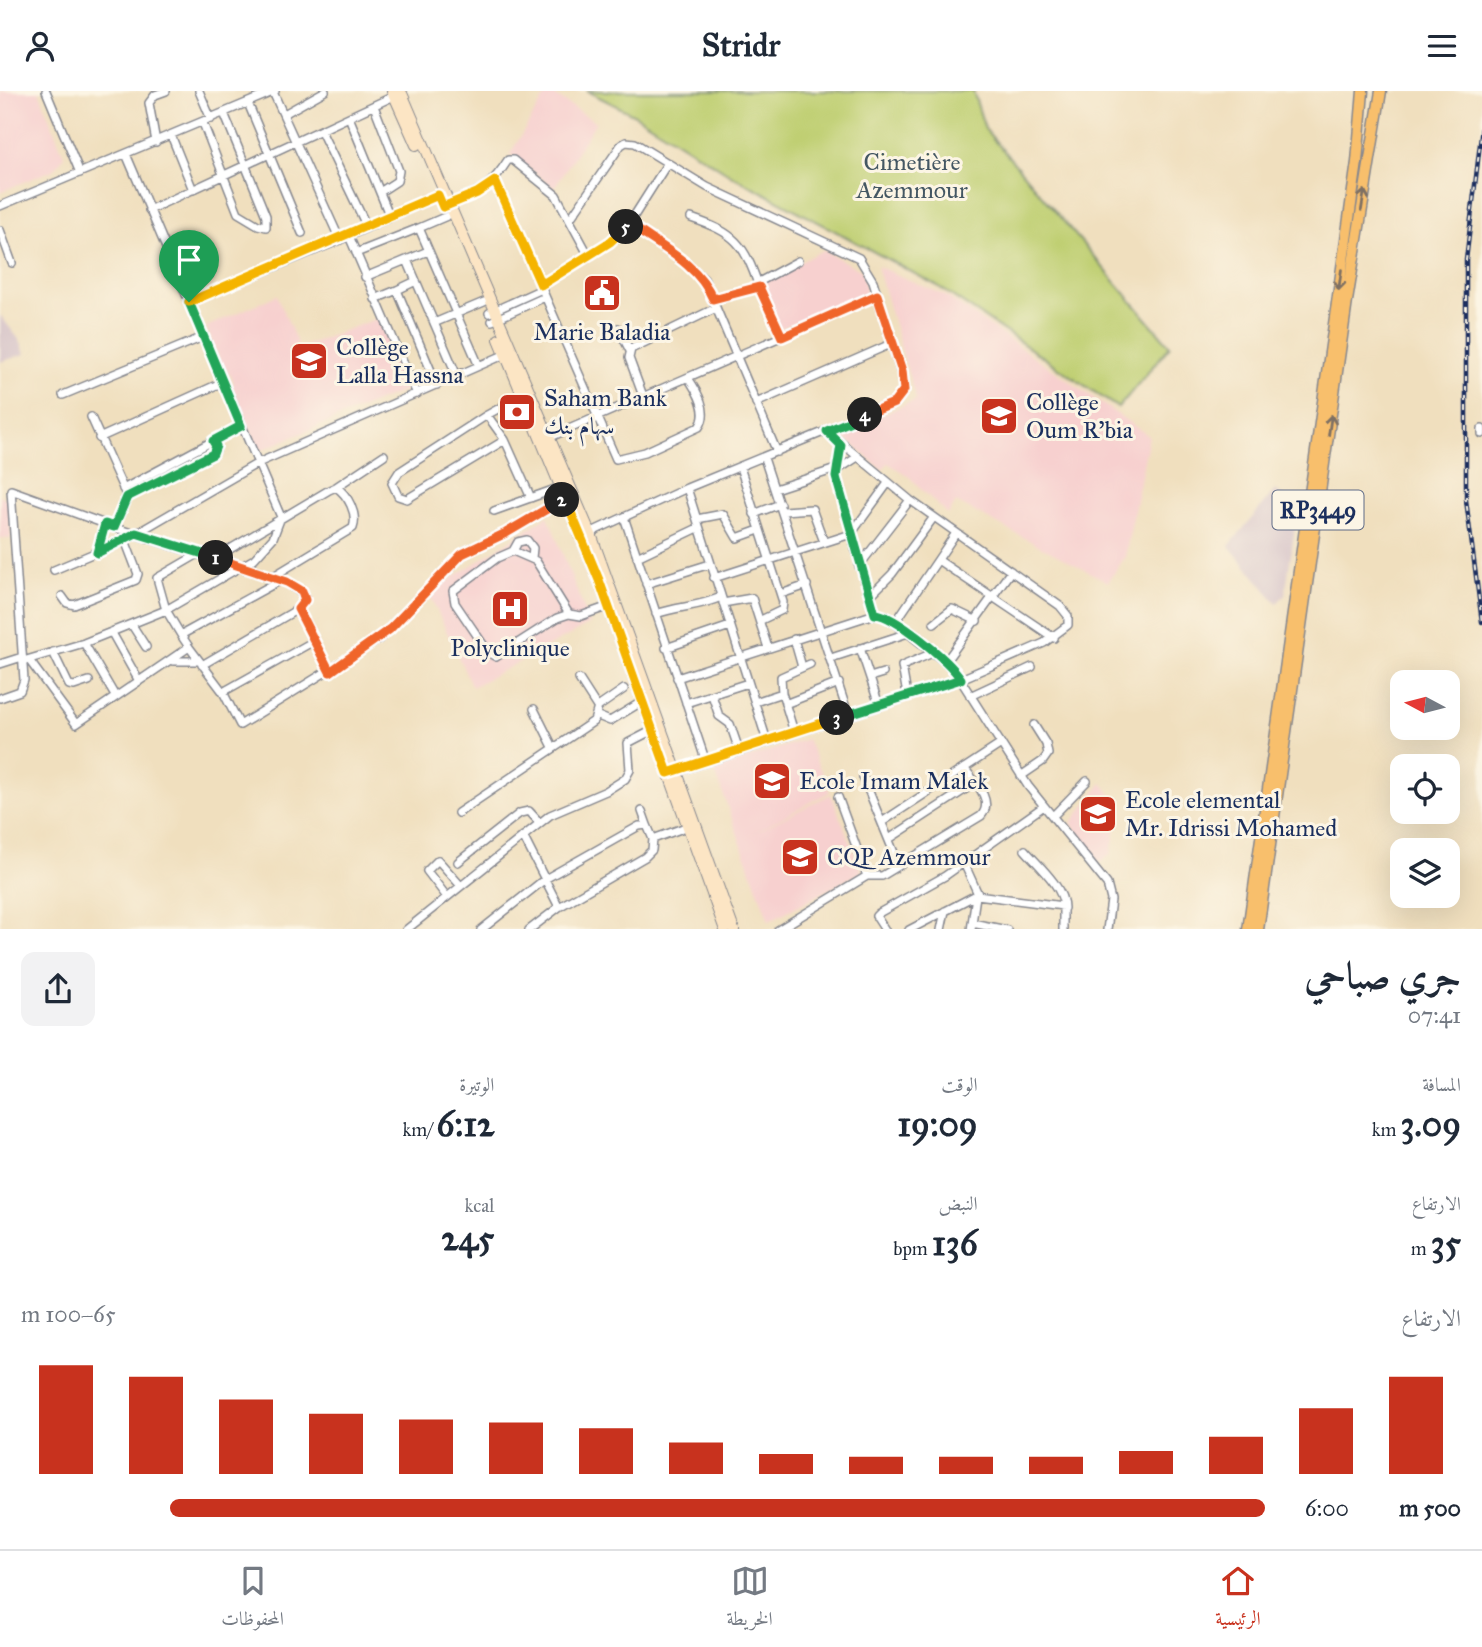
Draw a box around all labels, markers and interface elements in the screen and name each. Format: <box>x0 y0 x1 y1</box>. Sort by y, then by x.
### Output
text: Stridr <box>702 26 780 65</box>
icon: person <box>21 27 59 65</box>
icon: menu <box>1423 27 1461 65</box>
park label: Cimetière Azemmour <box>855 147 968 205</box>
one-way arrow <box>1357 189 1370 212</box>
pin: 5 <box>608 209 644 245</box>
text: 5 <box>621 215 630 238</box>
pin <box>159 230 219 302</box>
icon: arrive <box>170 241 208 279</box>
one-way arrow <box>1333 268 1346 291</box>
public building icon: Marie Baladia <box>581 272 623 314</box>
place label: Marie Baladia <box>534 317 671 347</box>
place label: Collège Lalla Hassna <box>336 332 465 390</box>
school or university icon: Collège Lalla Hassna <box>288 340 330 382</box>
place label: Saham Bank سهام بنك <box>544 383 668 447</box>
place label: Collège Oum R'bia <box>1026 387 1134 445</box>
bank icon: Saham Bank سهام بنك <box>496 391 538 433</box>
school or university icon: Collège Oum R'bia <box>978 395 1020 437</box>
pin: 4 <box>848 397 882 433</box>
text: 4 <box>859 403 870 426</box>
one-way arrow <box>1323 415 1336 437</box>
pin: 2 <box>544 483 580 517</box>
text: 2 <box>557 488 566 511</box>
road number: RP3449 <box>1272 491 1364 529</box>
pin: 1 <box>198 540 234 575</box>
text: 1 <box>212 546 219 569</box>
hospital icon: Polyclinique <box>489 588 531 630</box>
place label: Polyclinique <box>450 633 570 663</box>
north arrow <box>1390 670 1460 740</box>
map controls <box>1390 670 1460 908</box>
pin: 3 <box>820 701 854 735</box>
text: 3 <box>833 706 840 729</box>
button: locate <box>1390 754 1460 824</box>
school or university icon: Ecole Imam Malek <box>751 760 793 802</box>
place label: Ecole Imam Malek <box>799 766 989 796</box>
place label: Ecole elemental Mr. Idrissi Mohamed <box>1125 785 1337 843</box>
school or university icon: Ecole elemental Mr. Idrissi Mohamed <box>1077 793 1119 835</box>
school or university icon: CQP Azemmour <box>779 836 821 878</box>
button: layers <box>1390 838 1460 908</box>
place label: CQP Azemmour <box>827 842 991 872</box>
button: share <box>21 952 95 1026</box>
text: جري صباحي <box>1304 952 1461 998</box>
text: 07:41 <box>1408 1001 1461 1029</box>
text: الوتيرة <box>459 1073 494 1096</box>
text: الوقت <box>941 1073 978 1096</box>
text: المسافة <box>1422 1073 1461 1096</box>
text: 6:12 <box>436 1103 494 1146</box>
text: 19:09 <box>897 1103 978 1146</box>
text: 3.09 <box>1401 1103 1461 1146</box>
text: /km <box>402 1118 436 1141</box>
text: km <box>1372 1118 1401 1141</box>
text: النبض <box>939 1192 978 1215</box>
text: الارتفاع <box>1412 1192 1461 1215</box>
text: kcal <box>464 1194 494 1217</box>
text: 245 <box>441 1217 494 1260</box>
text: 136 <box>932 1222 978 1265</box>
text: 35 <box>1431 1222 1461 1265</box>
text: bpm <box>893 1237 932 1260</box>
text: m <box>1411 1237 1431 1260</box>
text: 65–100 m <box>21 1300 116 1328</box>
text: الارتفاع <box>1401 1304 1461 1332</box>
text: 6:00 <box>1305 1494 1349 1522</box>
text: 500 m <box>1399 1494 1461 1522</box>
tab: المحفوظات <box>221 1562 284 1637</box>
tab: الخريطة <box>726 1562 773 1637</box>
tab: الرئيسية <box>1215 1562 1261 1637</box>

